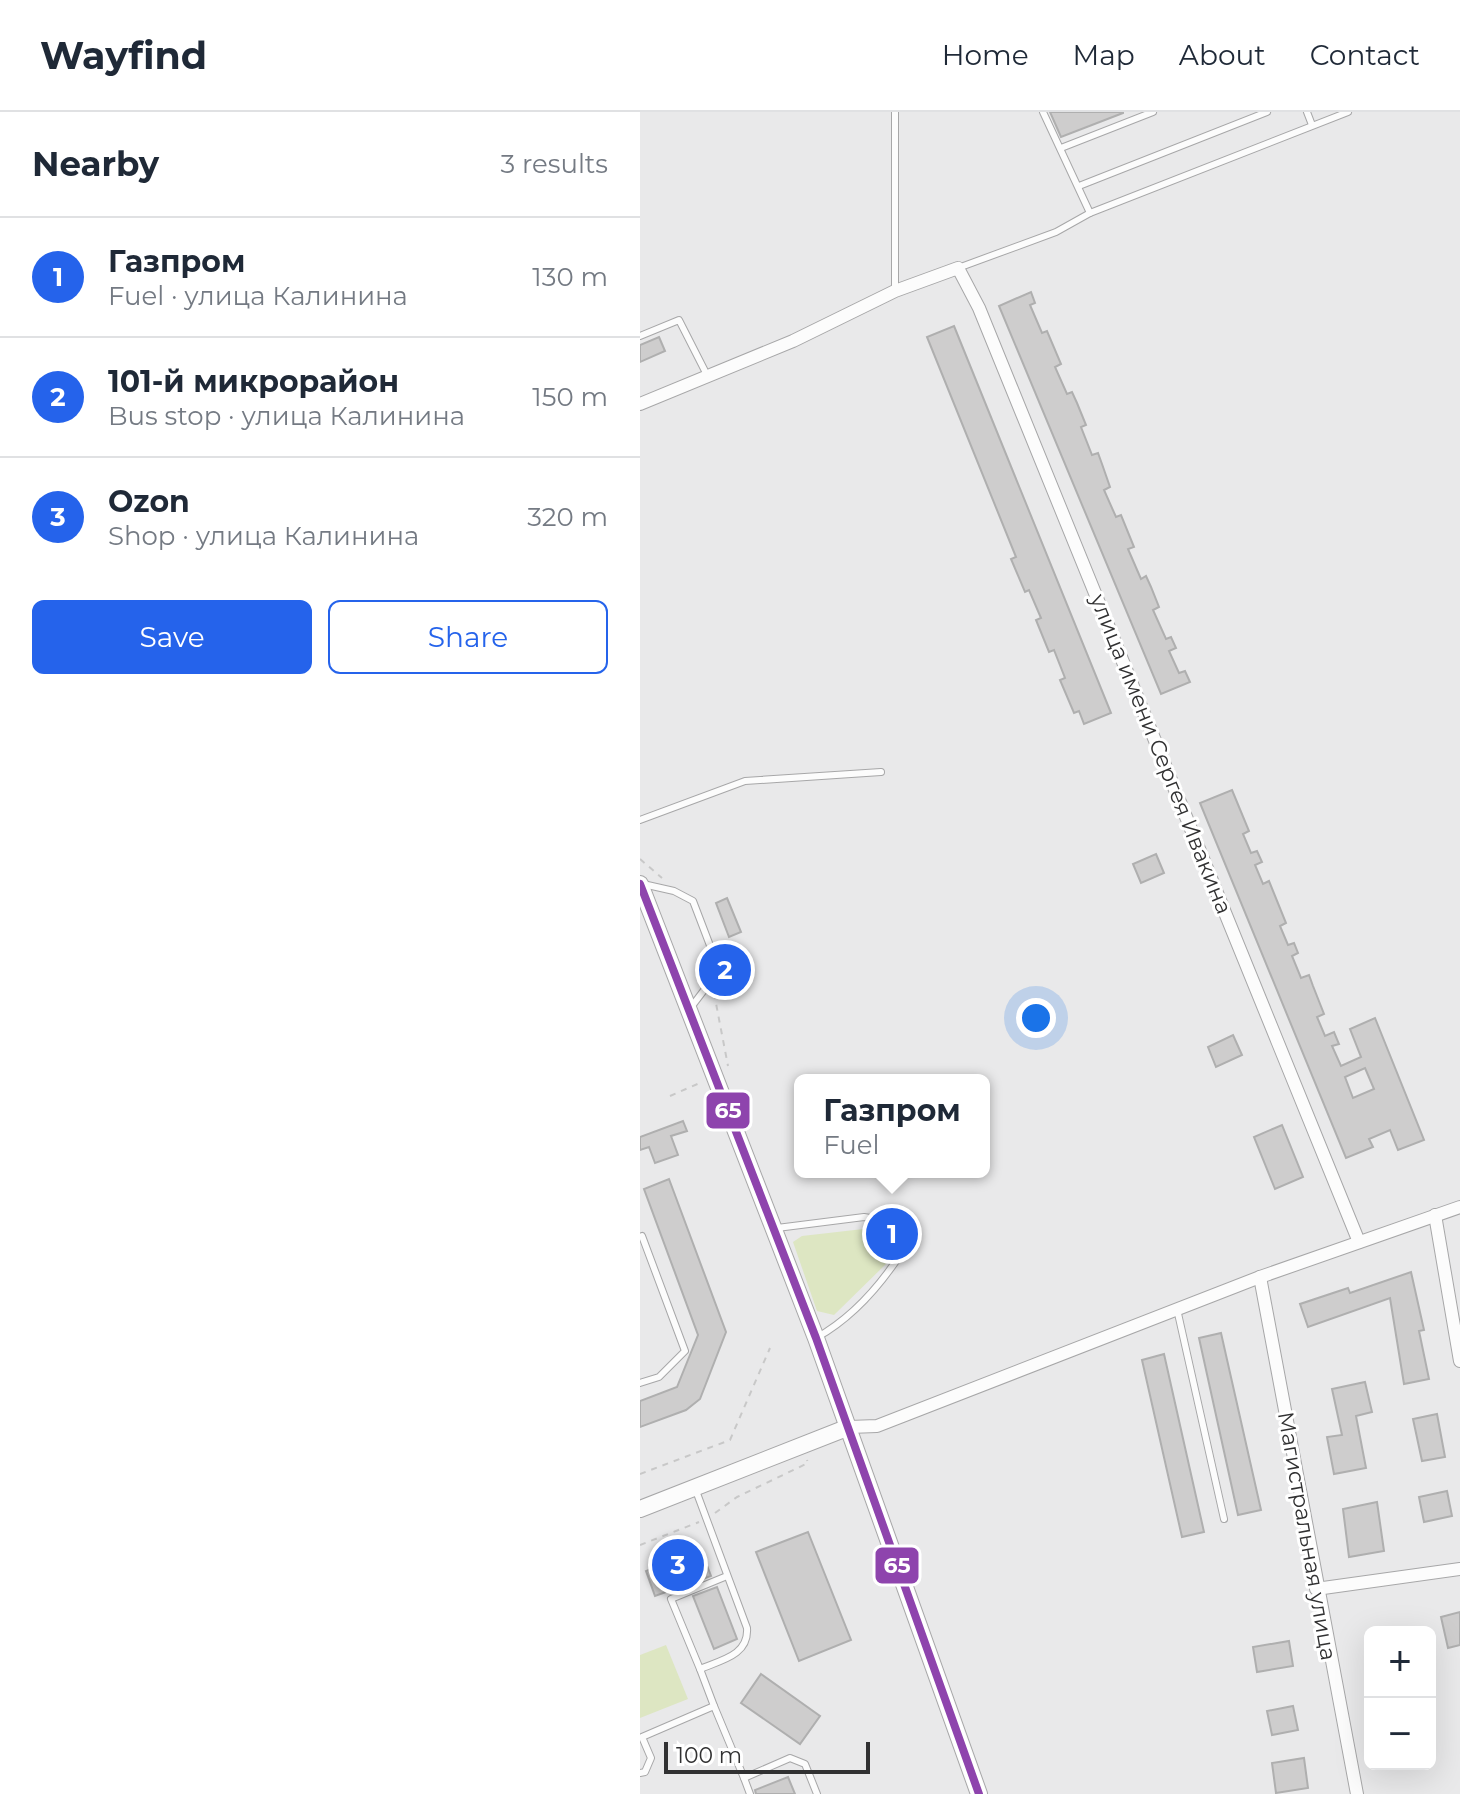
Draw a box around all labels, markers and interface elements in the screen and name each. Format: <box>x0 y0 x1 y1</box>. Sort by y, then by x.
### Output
text: Wayfind <box>40 32 207 79</box>
text: Home <box>942 38 1029 72</box>
text: Map <box>1073 38 1135 72</box>
text: About <box>1179 38 1266 72</box>
text: Contact <box>1310 38 1420 72</box>
text: Nearby <box>32 143 159 185</box>
text: 3 results <box>501 148 608 180</box>
text: Газпром <box>108 243 245 280</box>
text: 1 <box>53 261 63 293</box>
text: 130 m <box>532 261 608 293</box>
text: Fuel · улица Калинина <box>108 280 408 312</box>
text: 101-й микрорайон <box>108 363 399 400</box>
text: 2 <box>50 381 66 413</box>
text: 150 m <box>532 381 608 413</box>
text: Bus stop · улица Калинина <box>108 400 465 432</box>
text: Ozon <box>108 483 190 520</box>
text: 3 <box>50 501 66 533</box>
text: 320 m <box>527 501 608 533</box>
text: Shop · улица Калинина <box>108 520 419 552</box>
street label: улица имени Сергея Ивакина <box>1084 589 1238 918</box>
button: Save <box>32 600 312 674</box>
button: Share <box>328 600 608 674</box>
pin: 2 <box>699 940 751 1000</box>
your location <box>1016 998 1056 1038</box>
popup <box>794 1074 990 1178</box>
line badge: 65 <box>705 1091 751 1130</box>
text: Газпром <box>823 1092 961 1129</box>
text: 65 <box>714 1097 742 1124</box>
text: Fuel <box>823 1129 879 1161</box>
pin: 1 <box>866 1204 918 1264</box>
street label: Магистральная улица <box>1272 1410 1342 1662</box>
pin: 3 <box>652 1535 704 1595</box>
line badge: 65 <box>874 1546 920 1585</box>
text: 65 <box>883 1552 911 1579</box>
map controls <box>1364 1626 1436 1770</box>
button: + <box>1364 1626 1436 1698</box>
button: − <box>1364 1698 1436 1770</box>
scale bar <box>664 1738 870 1774</box>
text: 100 m <box>676 1742 742 1769</box>

